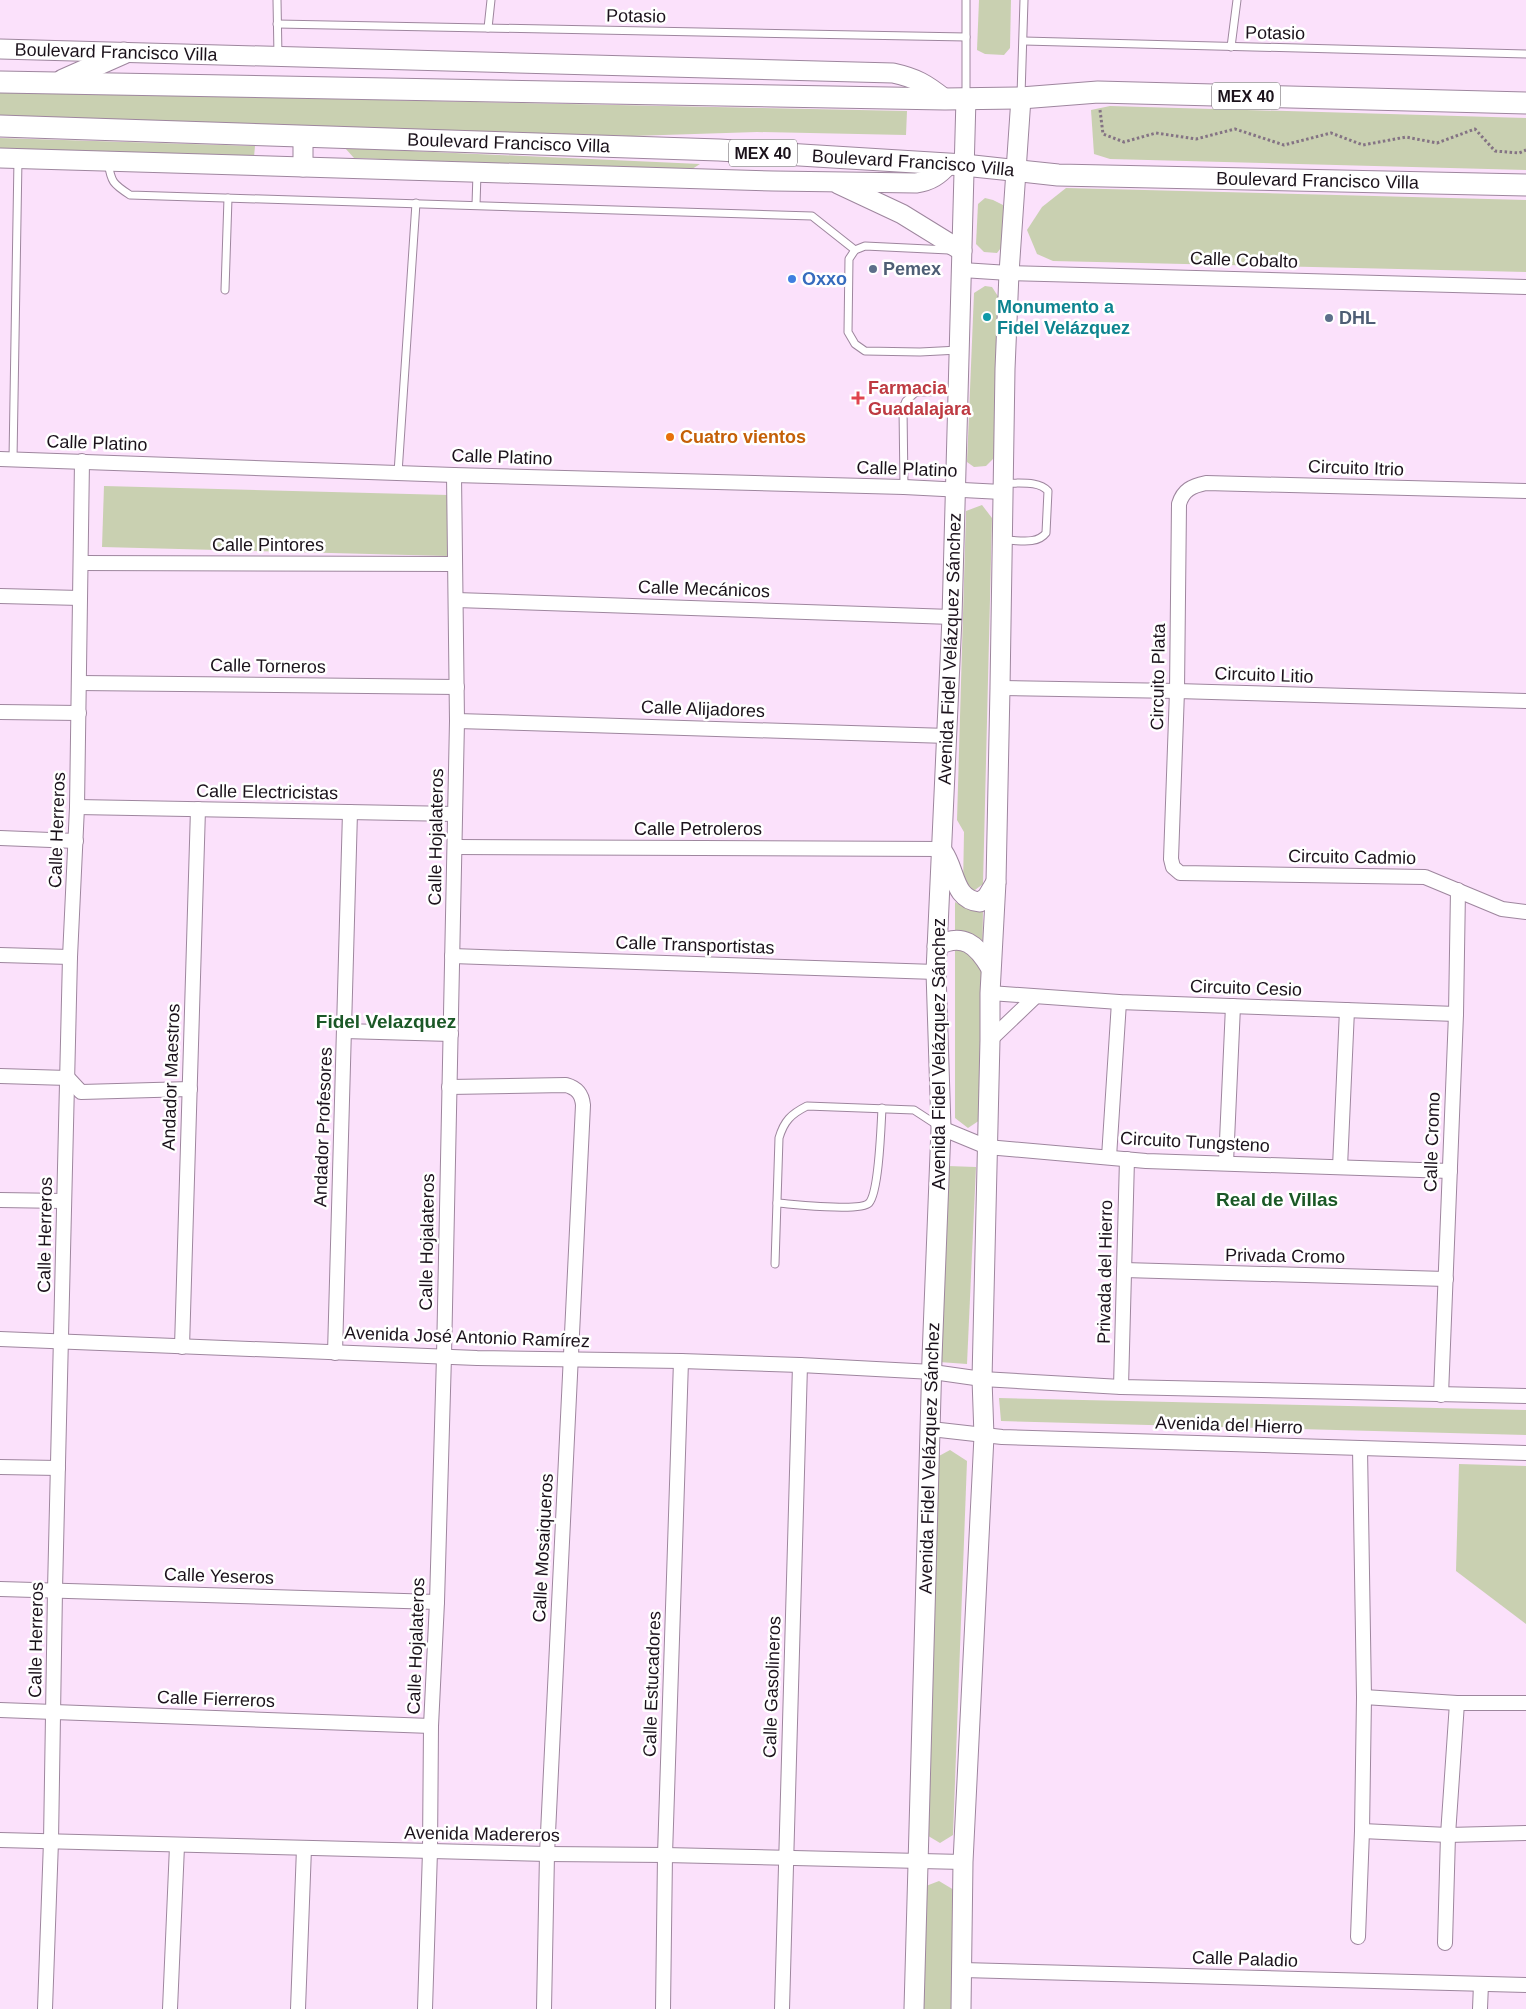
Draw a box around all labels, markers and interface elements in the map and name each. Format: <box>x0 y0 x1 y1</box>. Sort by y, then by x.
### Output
street label: Potasio <box>606 5 666 27</box>
street label: Potasio <box>1245 22 1305 44</box>
street label: Boulevard Francisco Villa <box>14 39 219 65</box>
road number: MEX 40 <box>1212 82 1280 110</box>
street label: Boulevard Francisco Villa <box>407 130 611 156</box>
road number: MEX 40 <box>729 140 797 167</box>
street label: Boulevard Francisco Villa <box>811 146 1016 180</box>
street label: Boulevard Francisco Villa <box>1216 168 1420 193</box>
street label: Calle Cobalto <box>1190 248 1298 272</box>
place label: Pemex <box>883 259 941 279</box>
marker: Pemex <box>867 263 879 275</box>
place label: Oxxo <box>802 269 847 289</box>
marker: Oxxo <box>786 273 798 285</box>
place label: Monumento a Fidel Velázquez <box>997 297 1130 338</box>
place label: DHL <box>1339 308 1376 328</box>
marker: Monumento a Fidel Velázquez <box>981 311 993 323</box>
marker: DHL <box>1323 312 1335 324</box>
place label: Farmacia Guadalajara <box>868 378 972 419</box>
marker: Farmacia Guadalajara <box>852 392 864 404</box>
place label: Cuatro vientos <box>680 427 806 447</box>
street label: Calle Platino <box>46 431 148 455</box>
marker: Cuatro vientos <box>664 431 676 443</box>
street label: Calle Platino <box>451 445 553 469</box>
street label: Circuito Itrio <box>1308 456 1404 480</box>
street label: Calle Platino <box>856 457 958 481</box>
street label: Avenida Fidel Velázquez Sánchez <box>934 513 965 785</box>
street label: Calle Pintores <box>212 535 324 555</box>
street label: Calle Mecánicos <box>638 577 770 601</box>
street label: Circuito Plata <box>1147 622 1169 731</box>
street label: Calle Torneros <box>210 655 326 677</box>
street label: Circuito Litio <box>1214 663 1314 687</box>
street label: Calle Alijadores <box>641 697 765 721</box>
street label: Calle Hojalateros <box>425 768 447 906</box>
street label: Calle Herreros <box>45 772 69 888</box>
street label: Calle Electricistas <box>196 781 338 803</box>
street label: Calle Petroleros <box>634 819 762 839</box>
street label: Circuito Cadmio <box>1288 846 1416 868</box>
street label: Avenida Fidel Velázquez Sánchez <box>929 918 949 1190</box>
street label: Calle Transportistas <box>615 932 775 958</box>
street label: Circuito Cesio <box>1190 976 1302 1000</box>
street label: Andador Maestros <box>158 1003 184 1151</box>
district label: Fidel Velazquez <box>316 1011 456 1032</box>
street label: Andador Profesores <box>310 1047 336 1207</box>
street label: Calle Cromo <box>1420 1092 1444 1192</box>
street label: Circuito Tungsteno <box>1120 1128 1270 1156</box>
street label: Calle Hojalateros <box>416 1173 438 1311</box>
street label: Calle Herreros <box>34 1177 56 1293</box>
district label: Real de Villas <box>1216 1189 1338 1210</box>
street label: Privada del Hierro <box>1094 1200 1116 1344</box>
street label: Privada Cromo <box>1225 1245 1345 1267</box>
street label: Avenida Fidel Velázquez Sánchez <box>915 1322 943 1594</box>
street label: Avenida José Antonio Ramírez <box>344 1323 590 1351</box>
street label: Avenida del Hierro <box>1155 1412 1303 1438</box>
street label: Calle Mosaiqueros <box>529 1473 557 1623</box>
street label: Calle Yeseros <box>164 1564 274 1588</box>
street label: Calle Hojalateros <box>404 1577 428 1715</box>
street label: Calle Herreros <box>25 1582 47 1698</box>
street label: Calle Estucadores <box>639 1611 665 1757</box>
street label: Calle Gasolineros <box>760 1616 784 1758</box>
street label: Calle Fierreros <box>157 1687 275 1711</box>
street label: Avenida Madereros <box>404 1823 560 1845</box>
street label: Calle Paladio <box>1192 1947 1298 1971</box>

